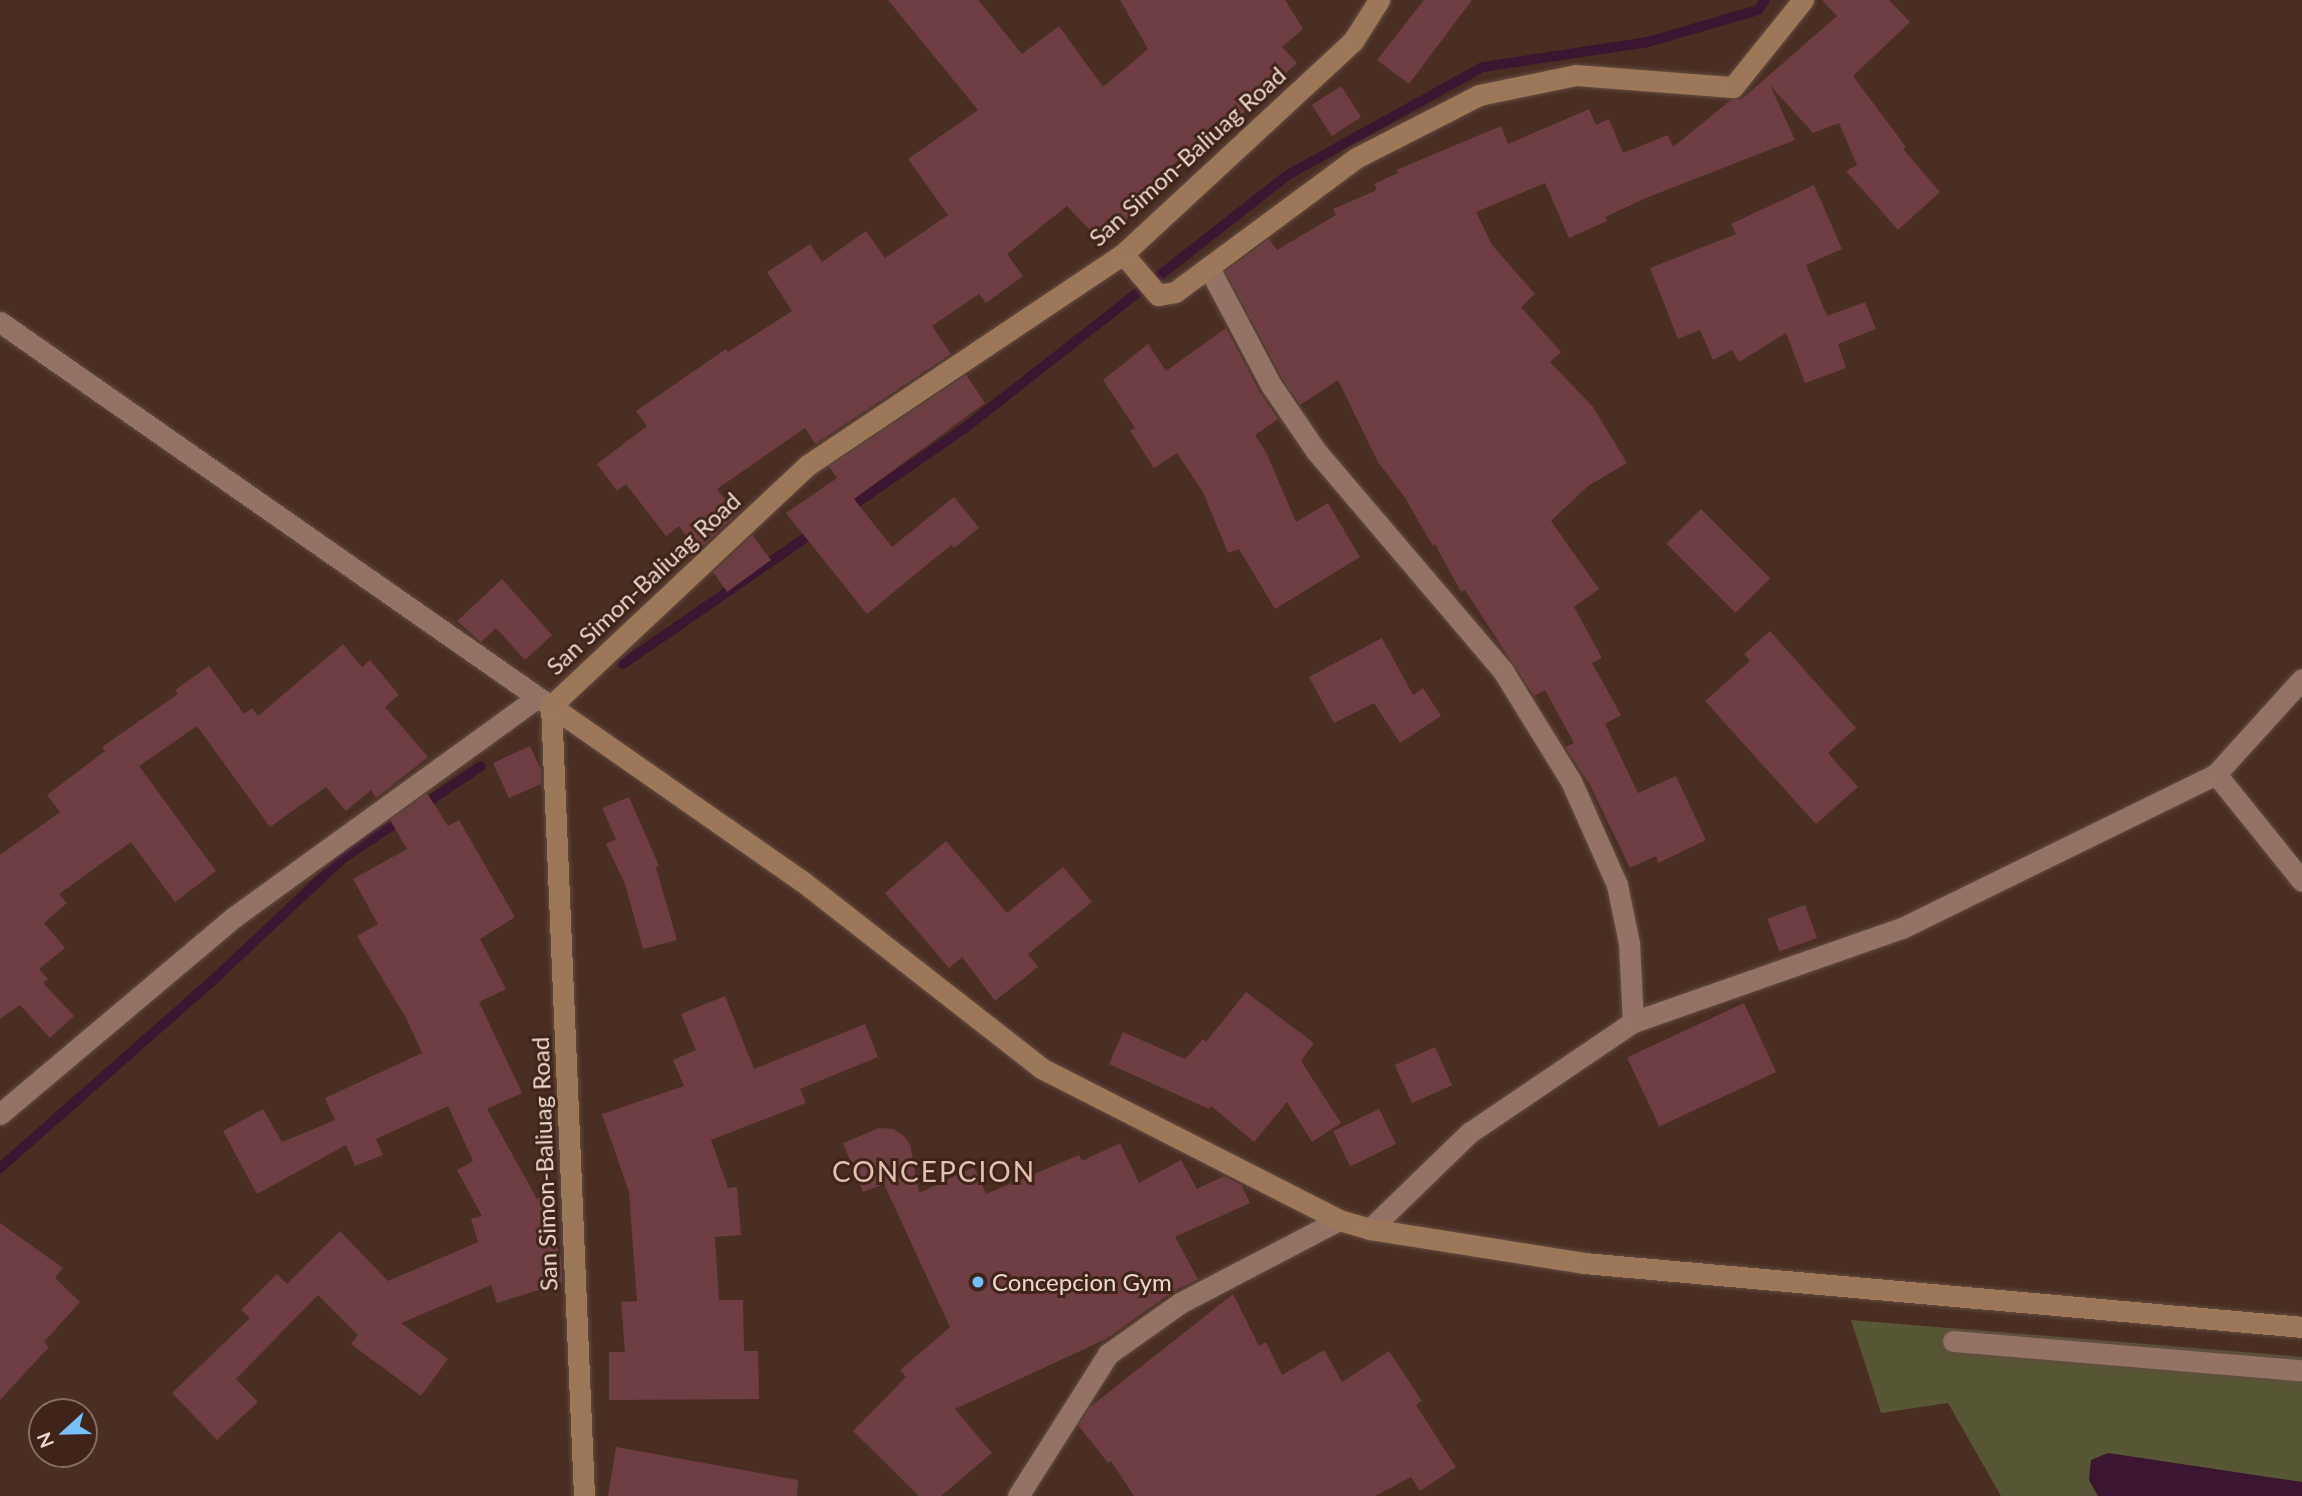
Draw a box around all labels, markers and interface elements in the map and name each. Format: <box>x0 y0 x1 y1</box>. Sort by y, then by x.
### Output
street label: San Simon-Baliuag Road <box>1083 60 1291 252</box>
street label: San Simon-Baliuag Road <box>540 486 746 680</box>
street label: San Simon-Baliuag Road <box>525 1036 563 1292</box>
district label: CONCEPCION <box>833 1154 1035 1188</box>
place label: Concepcion Gym <box>992 1268 1172 1296</box>
marker: Concepcion Gym <box>970 1274 986 1290</box>
north arrow <box>28 1398 98 1468</box>
text: N <box>32 1429 58 1451</box>

